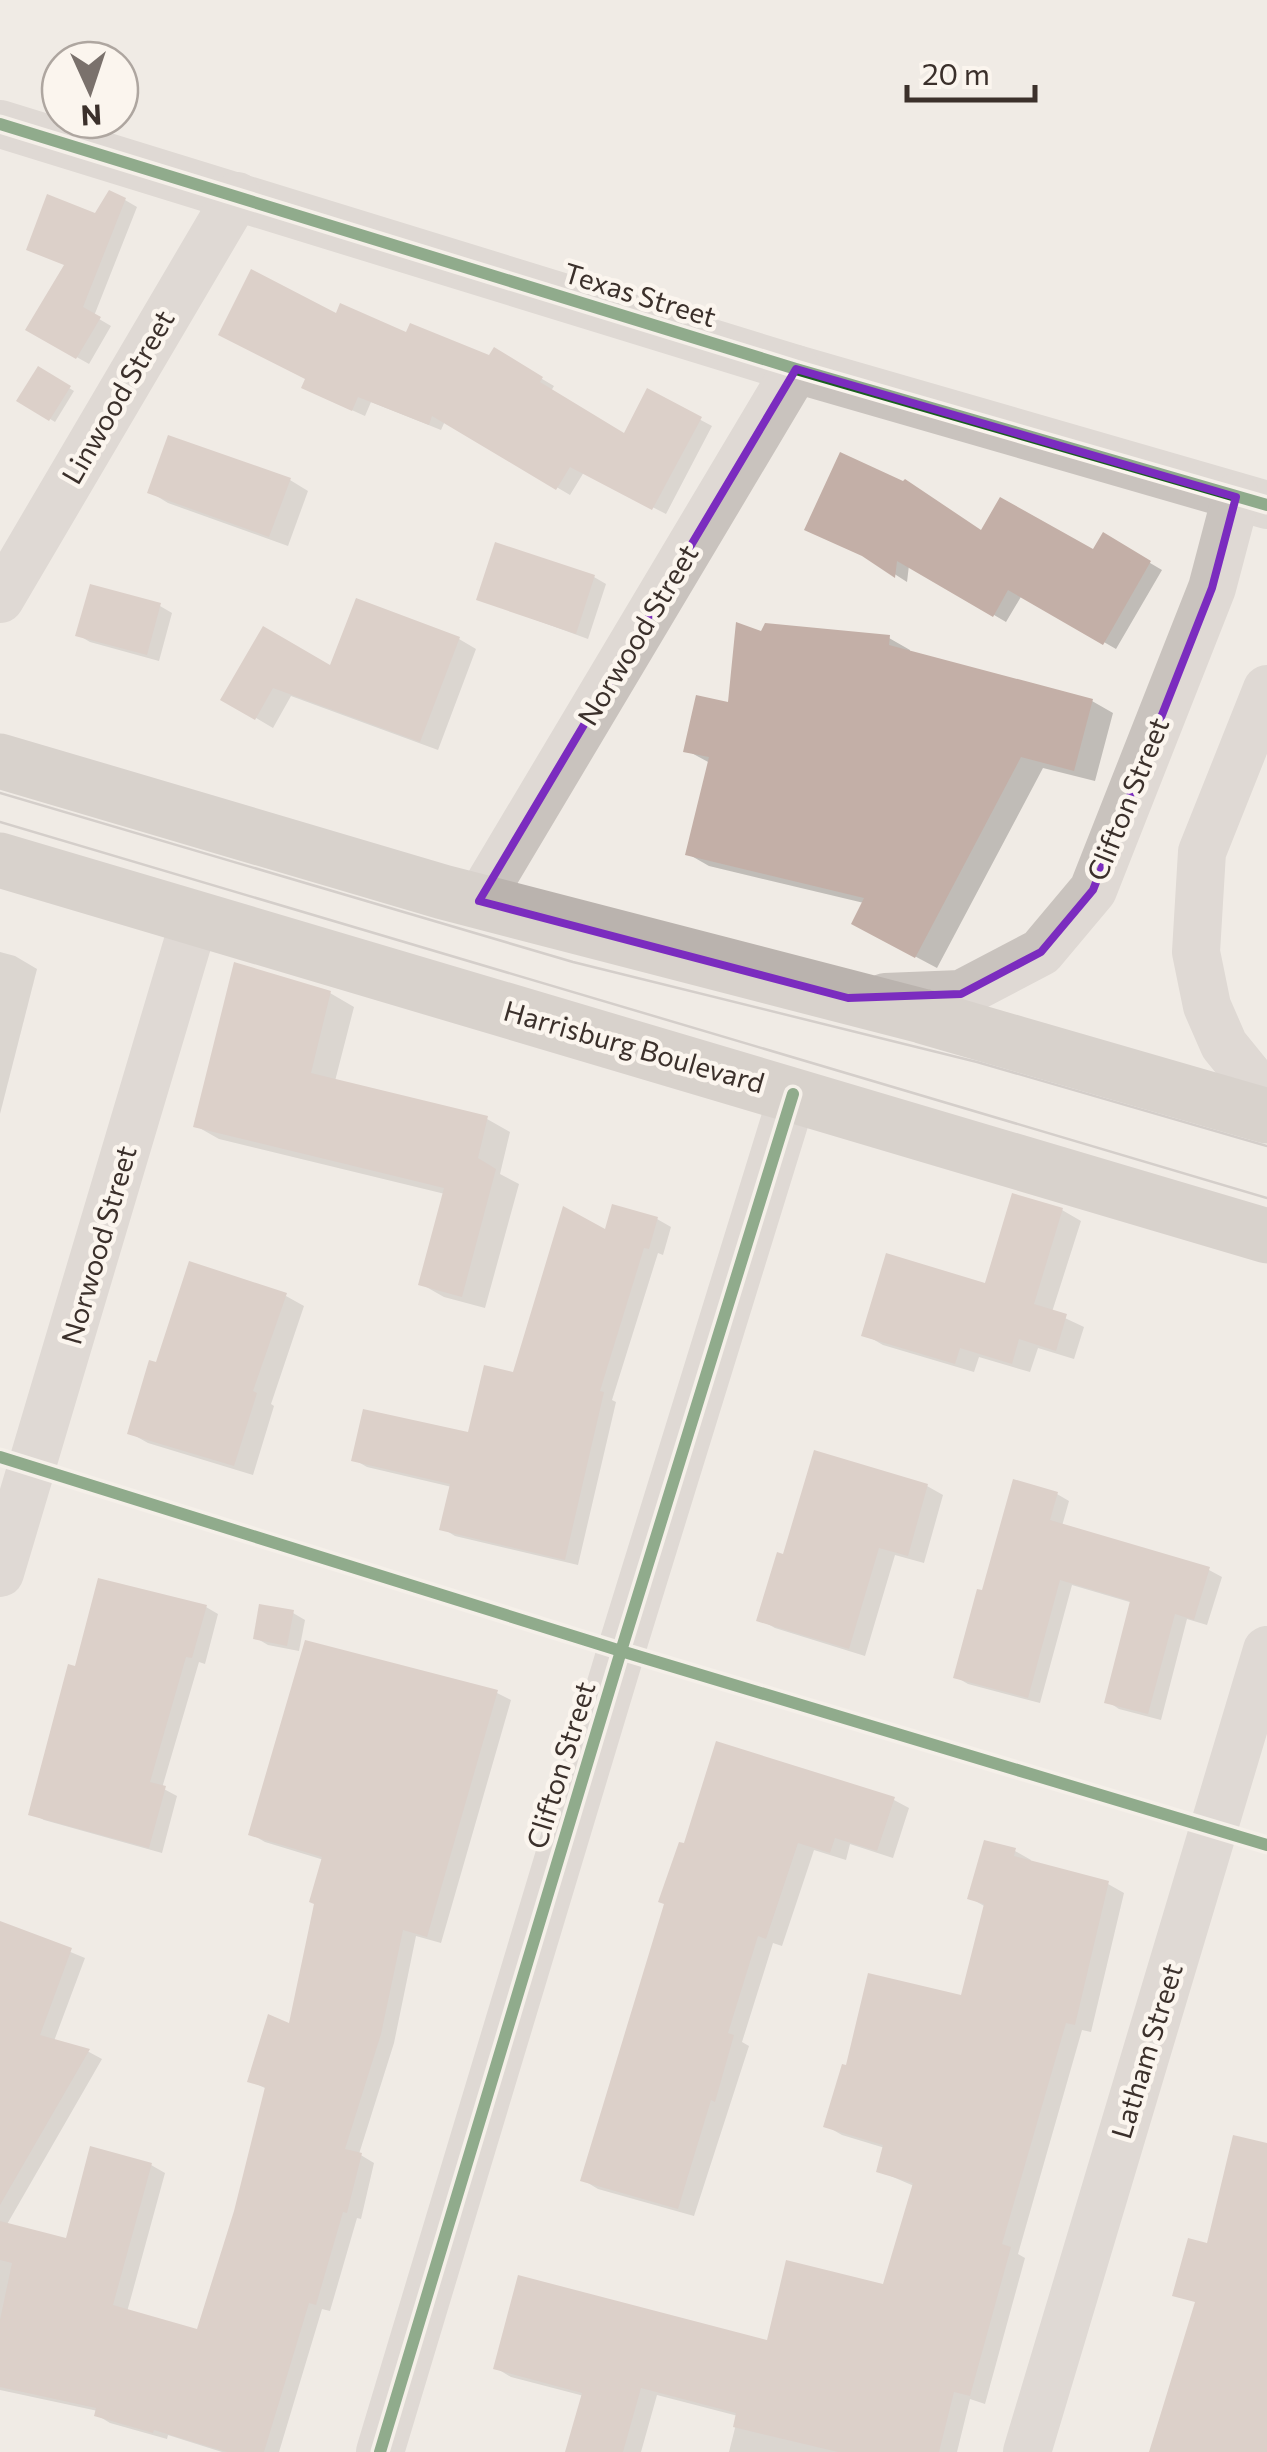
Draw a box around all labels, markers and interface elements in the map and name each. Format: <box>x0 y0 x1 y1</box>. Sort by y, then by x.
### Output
north arrow <box>40 40 140 140</box>
scale bar <box>907 40 1034 102</box>
text: 20 m <box>922 54 990 91</box>
text: N <box>80 98 103 133</box>
street label: Texas Street <box>560 255 720 333</box>
street label: Linwood Street <box>54 304 181 489</box>
street label: Norwood Street <box>570 538 705 731</box>
street label: Clifton Street <box>1079 712 1175 885</box>
street label: Harrisburg Boulevard <box>500 993 768 1100</box>
street label: Norwood Street <box>53 1141 143 1348</box>
street label: Clifton Street <box>518 1677 602 1852</box>
street label: Latham Street <box>1103 1959 1189 2143</box>

